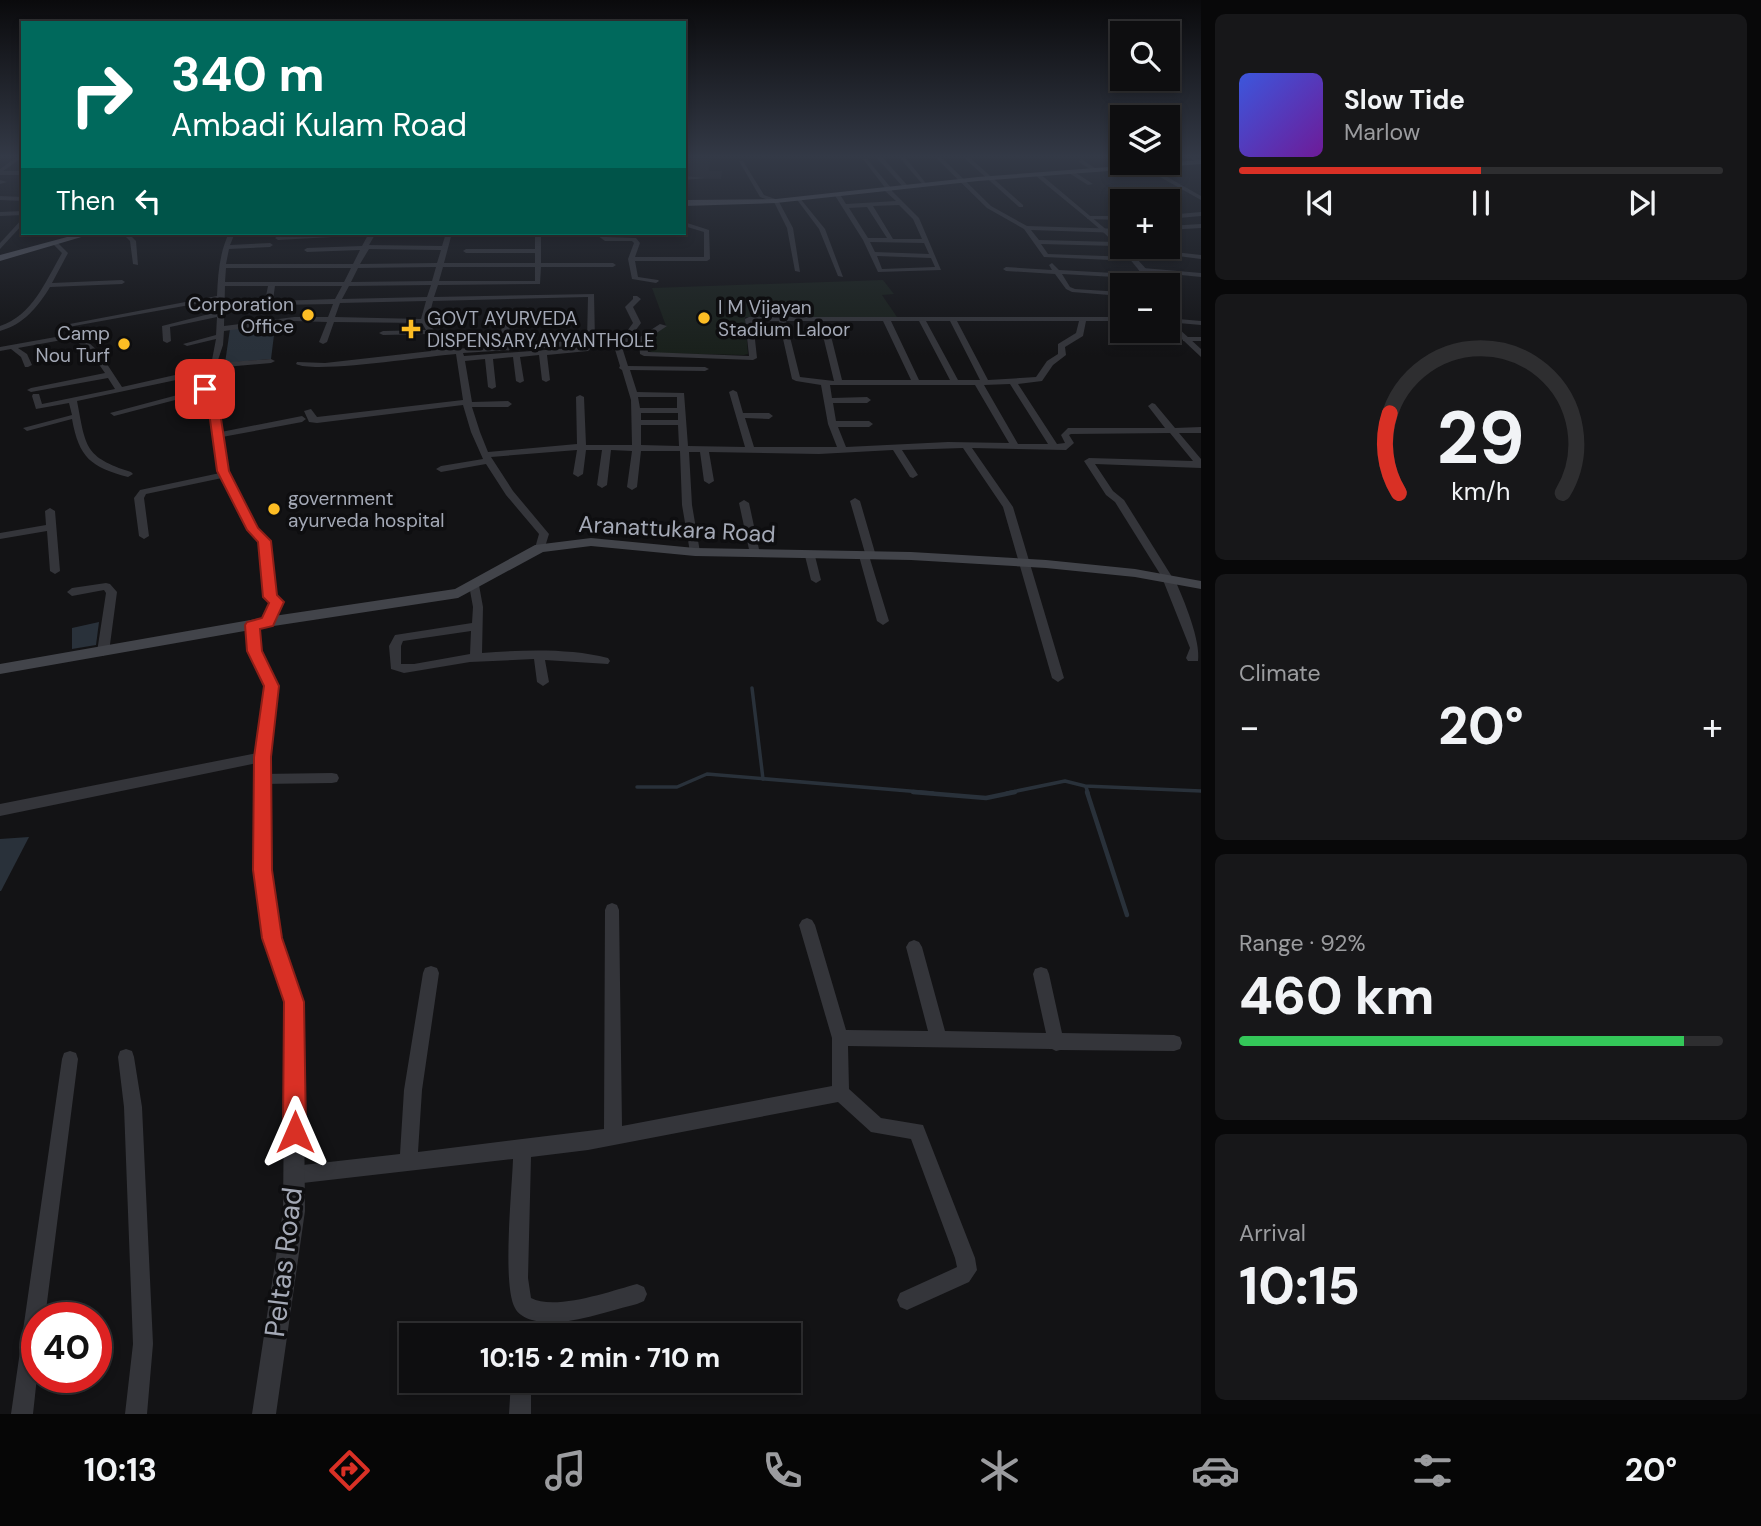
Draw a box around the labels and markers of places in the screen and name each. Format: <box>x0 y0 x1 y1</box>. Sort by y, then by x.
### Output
place label: Corporation Office <box>188 292 294 339</box>
place label: I M Vijayan Stadium Laloor <box>718 295 850 342</box>
place label: GOVT AYURVEDA DISPENSARY,AYYANTHOLE <box>427 306 655 353</box>
marker: Corporation Office <box>300 307 316 323</box>
marker: I M Vijayan Stadium Laloor <box>696 310 712 326</box>
marker: GOVT AYURVEDA DISPENSARY,AYYANTHOLE <box>401 319 421 339</box>
place label: Camp Nou Turf <box>36 321 110 368</box>
marker: Camp Nou Turf <box>116 336 132 352</box>
pin <box>175 359 235 419</box>
place label: government ayurveda hospital <box>288 486 444 533</box>
marker: government ayurveda hospital <box>266 501 282 517</box>

